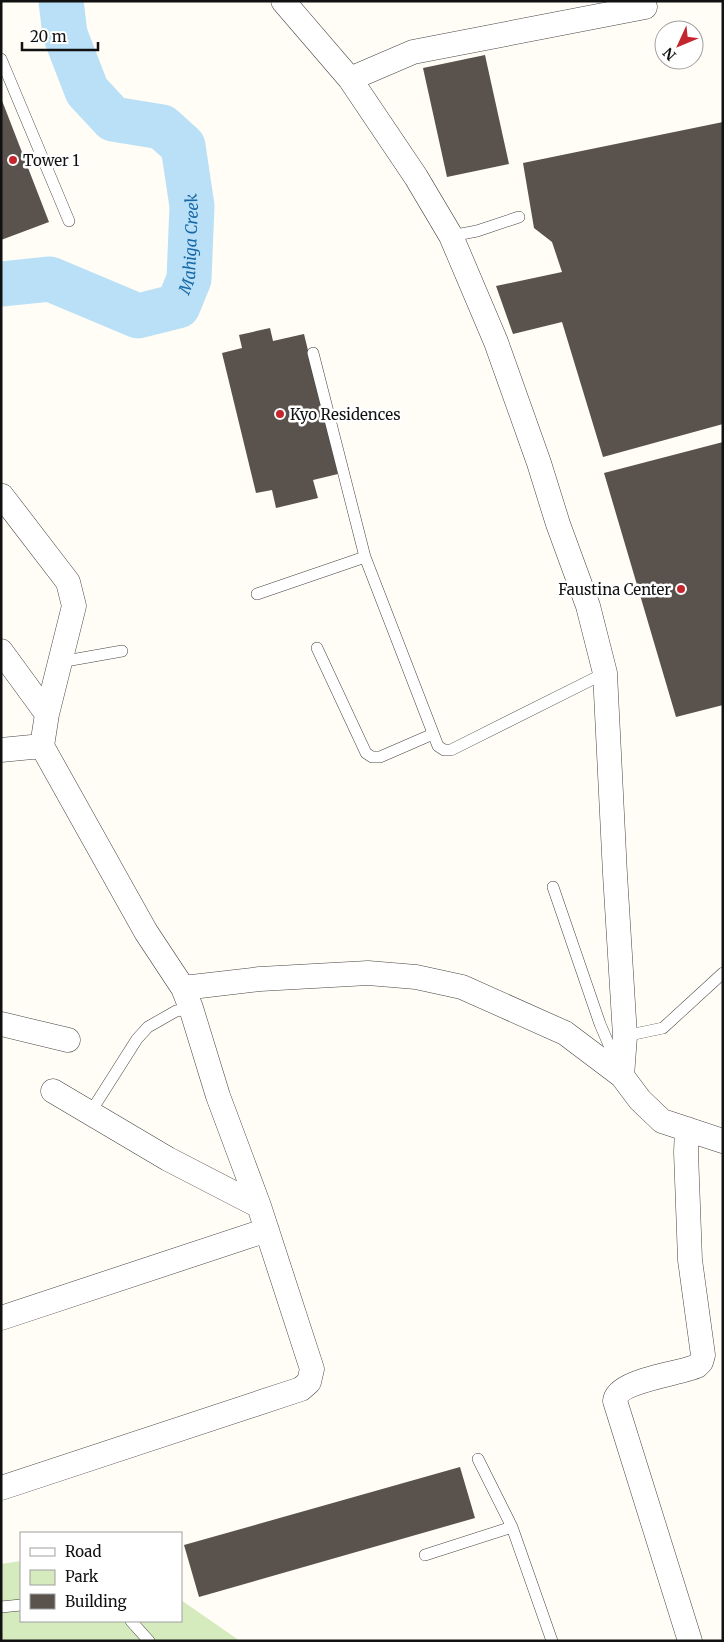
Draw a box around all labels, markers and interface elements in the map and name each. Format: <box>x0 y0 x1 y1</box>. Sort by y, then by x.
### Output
scale bar <box>22 20 99 52</box>
north arrow <box>654 20 704 70</box>
text: 20 m <box>30 27 67 46</box>
text: N <box>659 44 680 64</box>
place label: Tower 1 <box>23 151 79 170</box>
marker: Tower 1 <box>7 154 19 166</box>
water label: Mahiga Creek <box>174 192 202 298</box>
place label: Kyo Residences <box>290 405 401 424</box>
marker: Kyo Residences <box>274 408 286 420</box>
place label: Faustina Center <box>558 580 671 599</box>
marker: Faustina Center <box>675 583 687 595</box>
legend <box>20 1532 182 1622</box>
text: Road <box>65 1542 101 1561</box>
text: Park <box>65 1567 99 1586</box>
text: Building <box>65 1592 127 1611</box>

